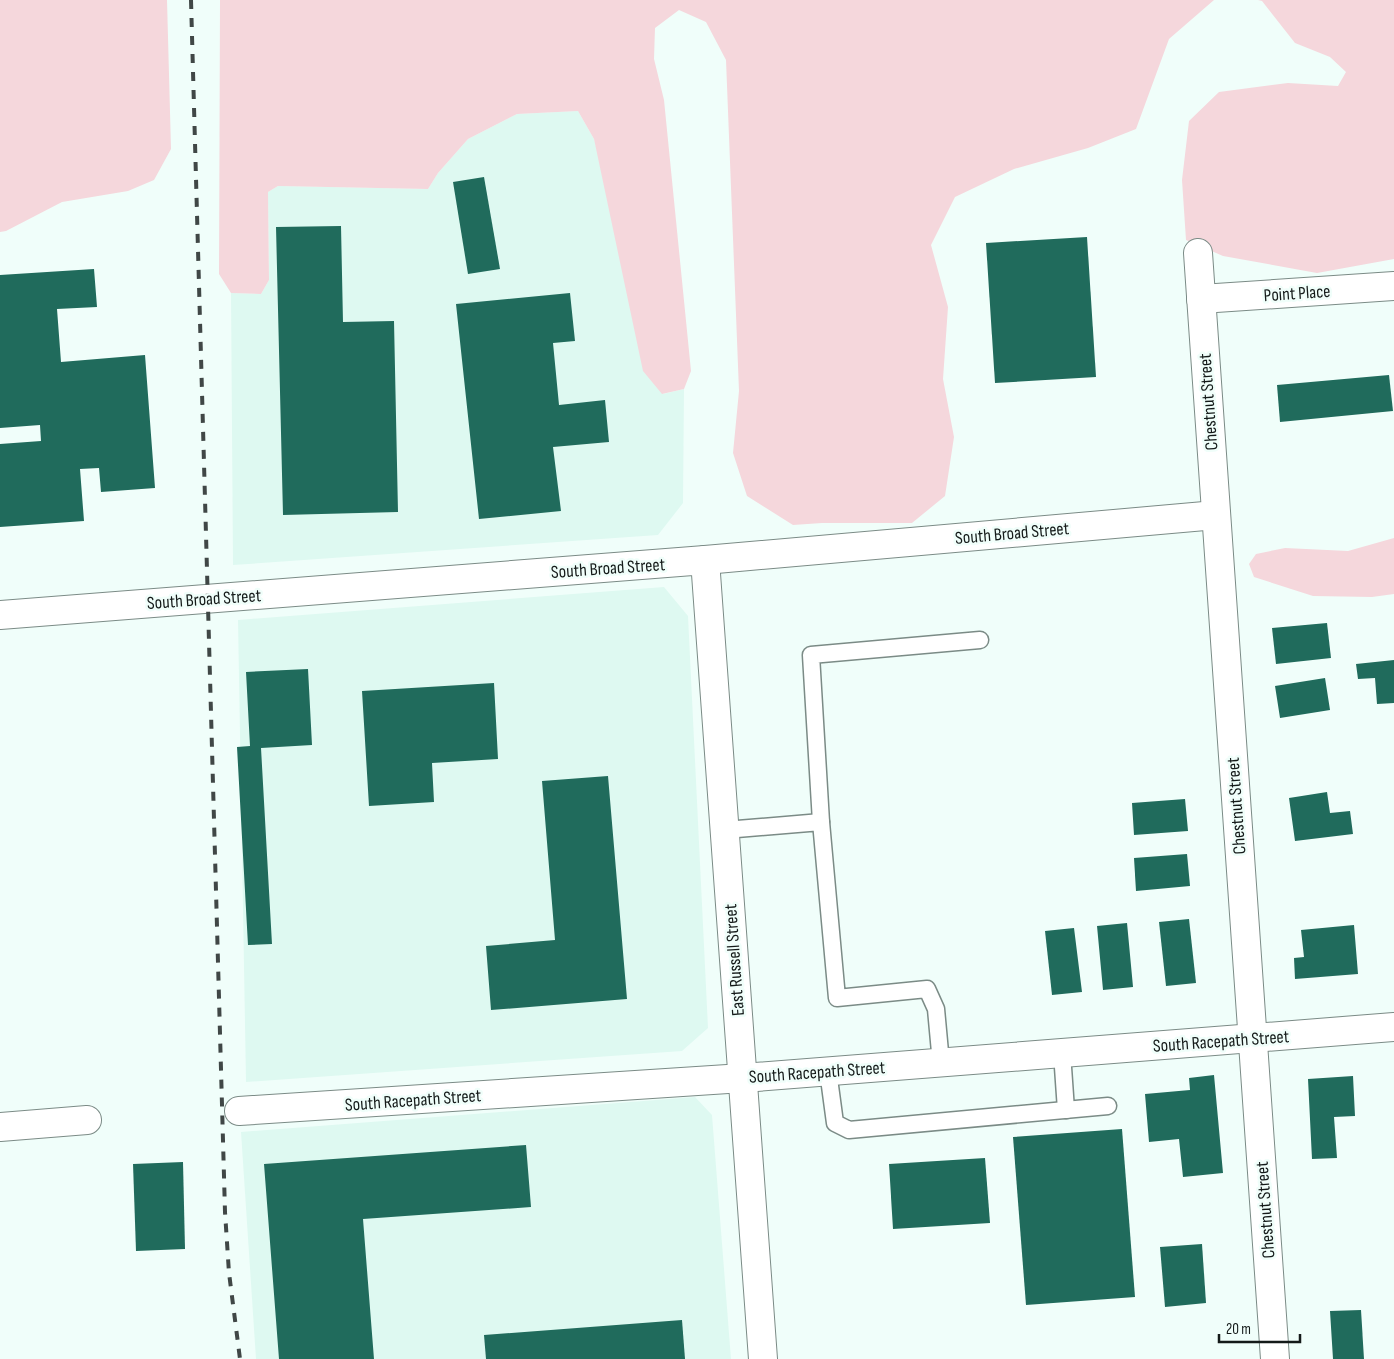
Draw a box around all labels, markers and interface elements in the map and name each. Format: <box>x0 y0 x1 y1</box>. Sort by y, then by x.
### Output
street label: Point Place <box>1263 281 1331 306</box>
street label: Chestnut Street <box>1195 352 1222 451</box>
street label: South Broad Street <box>954 518 1070 549</box>
street label: South Broad Street <box>550 554 666 583</box>
street label: South Broad Street <box>146 585 262 614</box>
street label: Chestnut Street <box>1223 756 1250 855</box>
street label: East Russell Street <box>720 903 749 1017</box>
street label: South Racepath Street <box>1152 1026 1290 1057</box>
street label: South Racepath Street <box>748 1057 886 1088</box>
street label: South Racepath Street <box>344 1085 482 1116</box>
street label: Chestnut Street <box>1252 1160 1279 1259</box>
scale bar <box>1219 1312 1300 1344</box>
text: 20 m <box>1226 1320 1251 1339</box>

